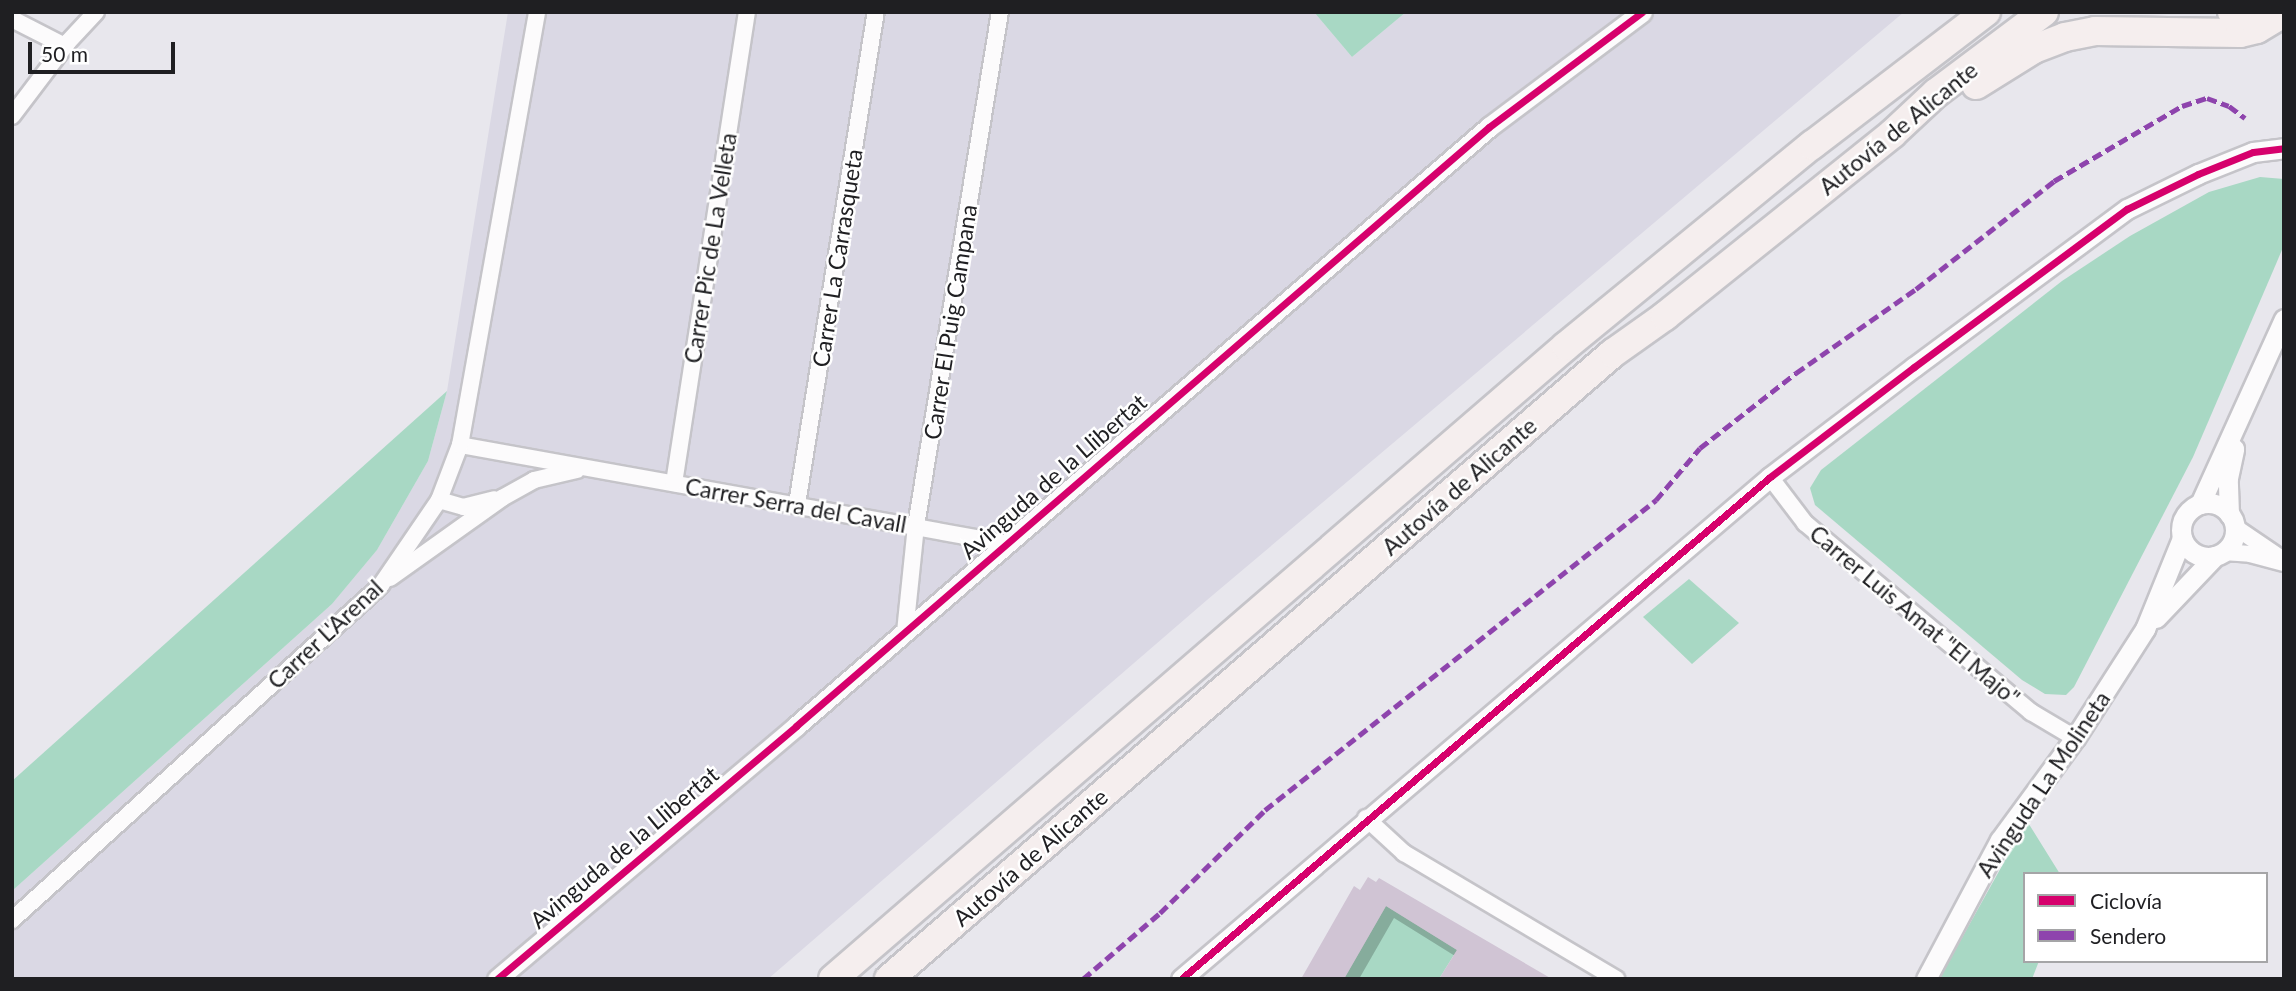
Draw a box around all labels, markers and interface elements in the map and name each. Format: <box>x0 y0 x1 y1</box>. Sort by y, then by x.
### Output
scale bar <box>32 28 178 72</box>
text: 50 m <box>41 41 88 66</box>
street label: Autovía de Alicante <box>1813 55 1983 201</box>
street label: Carrer Pic de La Velleta <box>678 130 742 366</box>
street label: Carrer La Carrasqueta <box>806 147 868 369</box>
street label: Carrer El Puig Campana <box>918 202 982 442</box>
street label: Avinguda de la Llibertat <box>954 388 1152 564</box>
street label: Autovía de Alicante <box>1376 411 1542 561</box>
street label: Carrer Serra del Cavall <box>683 472 909 538</box>
street label: Carrer Luis Amat "El Majo" <box>1804 519 2026 711</box>
street label: Carrer L'Arenal <box>262 574 388 694</box>
street label: Avinguda La Molineta <box>1970 686 2116 882</box>
street label: Avinguda de la Llibertat <box>524 760 724 934</box>
street label: Autovía de Alicante <box>947 782 1113 932</box>
legend <box>2023 872 2268 963</box>
text: Ciclovía <box>2090 888 2162 913</box>
text: Sendero <box>2090 923 2166 948</box>

